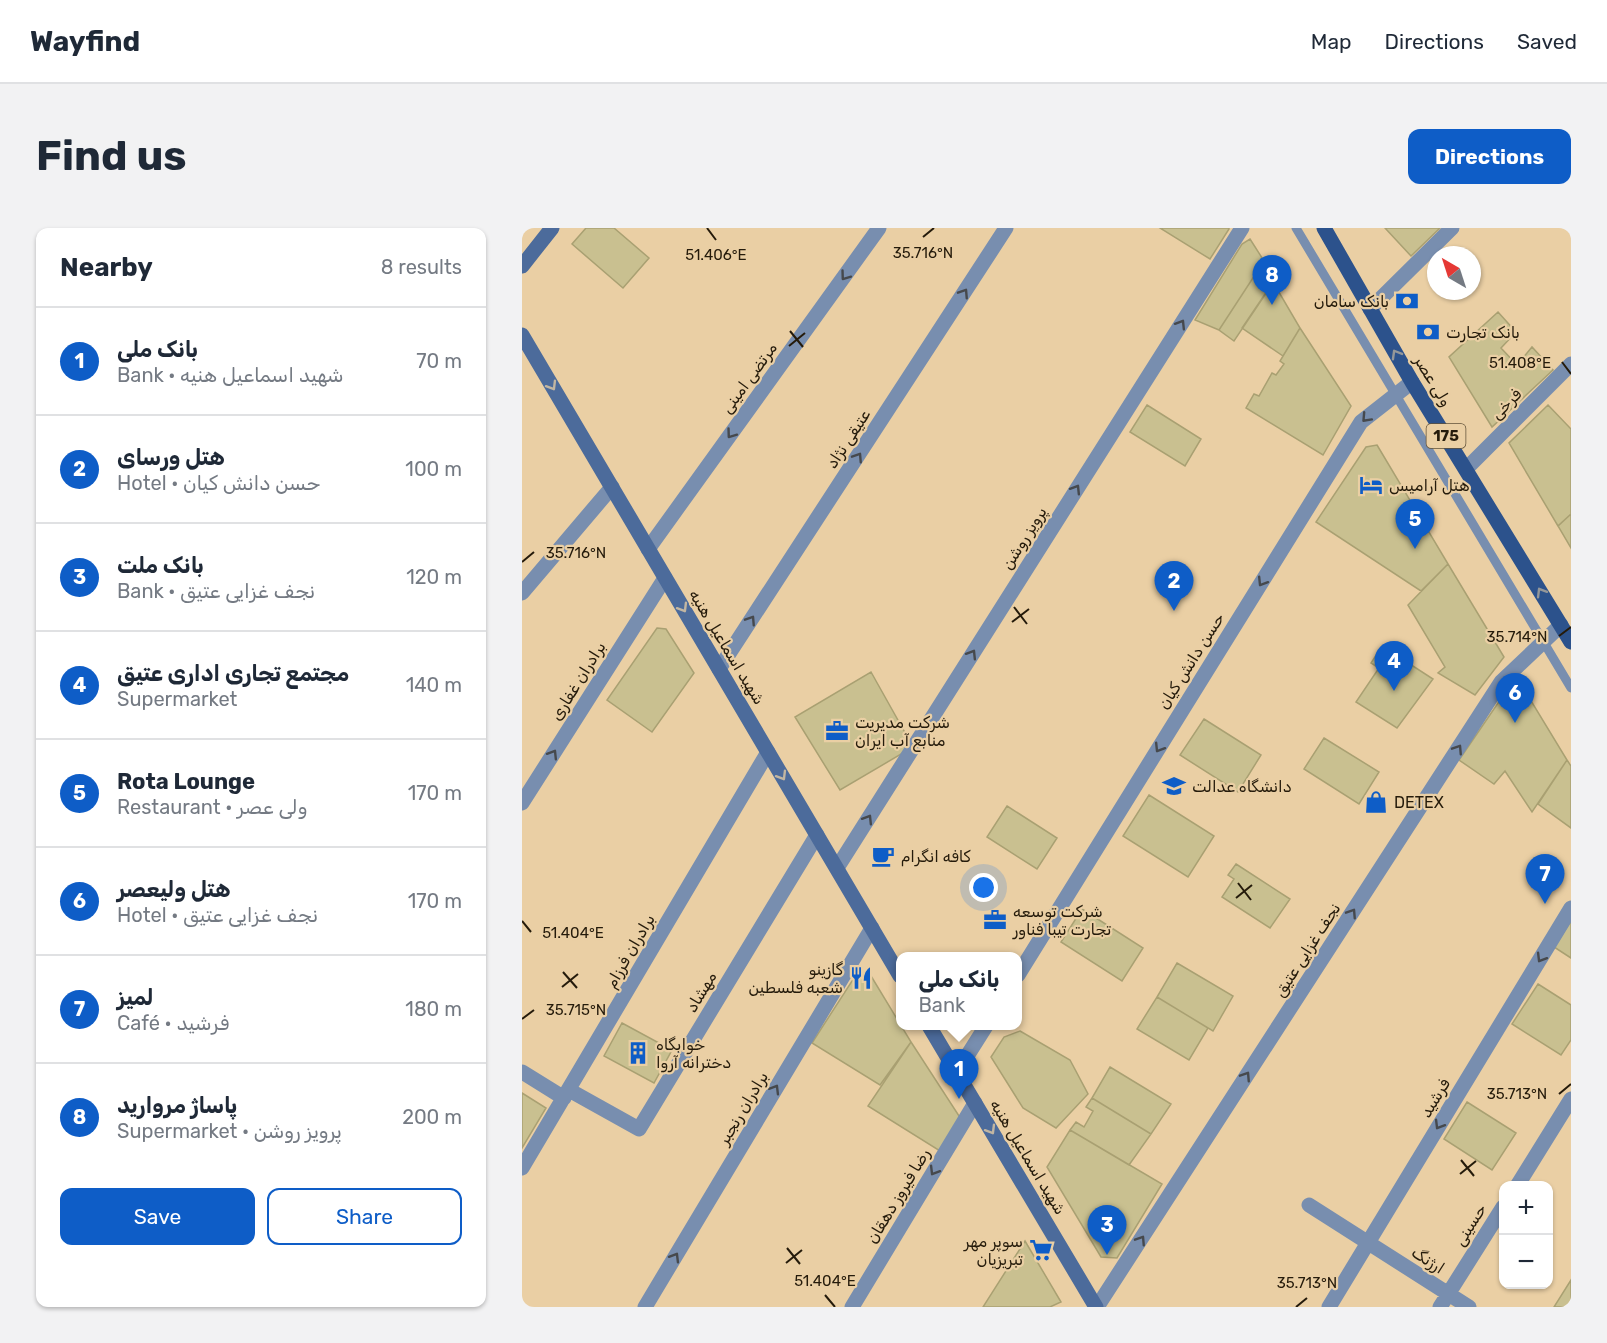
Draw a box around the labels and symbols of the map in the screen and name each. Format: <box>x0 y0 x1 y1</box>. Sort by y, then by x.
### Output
text: 35.716°N <box>893 244 953 262</box>
text: 51.406°E <box>685 246 747 264</box>
north arrow <box>1427 246 1481 300</box>
pin: 8 <box>1252 256 1292 305</box>
one-way arrow <box>841 269 852 280</box>
bank icon: بانک سامان <box>1394 288 1420 314</box>
one-way arrow <box>957 289 968 300</box>
place label: بانک سامان <box>1314 292 1389 311</box>
bank icon: بانک تجارت <box>1415 319 1441 345</box>
one-way arrow <box>1173 320 1184 331</box>
place label: بانک تجارت <box>1446 323 1520 343</box>
street label: مرتضی امینی <box>717 339 782 418</box>
one-way arrow <box>1392 350 1403 360</box>
street label: ولی عصر <box>1409 351 1456 411</box>
text: 51.408°E <box>1489 354 1551 372</box>
one-way arrow <box>545 380 556 390</box>
street label: فرخی <box>1487 384 1526 424</box>
street label: عتیقی نژاد <box>822 406 875 473</box>
one-way arrow <box>1362 411 1373 421</box>
road number: 175 <box>1426 424 1466 448</box>
one-way arrow <box>727 427 738 438</box>
one-way arrow <box>850 453 862 463</box>
hotel icon: هتل آرامیس <box>1358 472 1384 498</box>
place label: هتل آرامیس <box>1389 476 1470 496</box>
one-way arrow <box>1069 485 1081 495</box>
pin: 5 <box>1396 500 1434 549</box>
street label: پرویز روشن <box>997 503 1052 573</box>
text: 35.716°N <box>546 544 606 562</box>
pin: 2 <box>1154 562 1194 611</box>
one-way arrow <box>1257 576 1269 586</box>
street label: شهید اسماعیل هنیه <box>684 586 769 708</box>
one-way arrow <box>1537 588 1548 598</box>
one-way arrow <box>676 602 687 612</box>
street label: حسن دانش کیان <box>1154 609 1228 713</box>
one-way arrow <box>744 616 755 627</box>
text: 35.714°N <box>1487 628 1547 646</box>
street label: برادران غفاری <box>546 638 610 724</box>
pin: 4 <box>1374 642 1414 691</box>
one-way arrow <box>965 650 977 660</box>
pin: 6 <box>1496 674 1534 723</box>
place label: شرکت مدیریت منابع آب ایران <box>855 713 950 752</box>
office icon: شرکت مدیریت منابع آب ایران <box>824 718 850 744</box>
one-way arrow <box>1155 741 1166 752</box>
one-way arrow <box>1451 745 1462 756</box>
one-way arrow <box>546 750 558 760</box>
one-way arrow <box>775 770 786 780</box>
school or university icon: دانشگاه عدالت <box>1161 773 1187 799</box>
place label: دانشگاه عدالت <box>1192 777 1292 796</box>
shop icon: DETEX <box>1363 789 1389 815</box>
place label: DETEX <box>1394 793 1444 812</box>
one-way arrow <box>861 815 872 826</box>
cafe icon: کافه انگرام <box>870 843 896 869</box>
place label: کافه انگرام <box>901 847 971 867</box>
pin: 7 <box>1526 854 1564 904</box>
your location <box>969 873 998 902</box>
street label: نجف غزایی عتیق <box>1270 899 1345 1001</box>
place label: شرکت توسعه تجارت تیبا فناور <box>1012 902 1111 940</box>
office icon: شرکت توسعه تجارت تیبا فناور <box>982 907 1008 933</box>
one-way arrow <box>1345 909 1357 919</box>
street label: برادران فرزام <box>601 911 660 992</box>
text: 51.404°E <box>542 924 604 942</box>
one-way arrow <box>1536 952 1548 962</box>
place label: گازینو شعبه فلسطین <box>748 960 844 997</box>
restaurant icon: گازینو شعبه فلسطین <box>848 965 874 991</box>
street label: مهشاد <box>682 968 721 1016</box>
text: 35.715°N <box>546 1001 606 1019</box>
place label: خوابگاه دخترانه آروا <box>656 1035 731 1073</box>
building icon: خوابگاه دخترانه آروا <box>625 1040 651 1066</box>
pin: 1 <box>940 1050 978 1099</box>
street label: برادران رنجبر <box>713 1068 773 1149</box>
one-way arrow <box>1239 1072 1250 1083</box>
street label: فرشید <box>1416 1075 1455 1121</box>
one-way arrow <box>768 1085 780 1095</box>
text: 35.713°N <box>1487 1085 1547 1103</box>
street label: شهید اسماعیل هنیه <box>985 1096 1070 1218</box>
one-way arrow <box>1435 1119 1447 1129</box>
one-way arrow <box>984 1124 996 1134</box>
street label: رضا فیروز دهقان <box>862 1145 935 1247</box>
one-way arrow <box>930 1165 942 1175</box>
street label: حسینی <box>1450 1200 1490 1250</box>
pin: 3 <box>1088 1206 1126 1255</box>
place label: سوپر مهر تبریزیان <box>963 1232 1023 1270</box>
one-way arrow <box>1133 1236 1145 1246</box>
supermarket icon: سوپر مهر تبریزیان <box>1028 1237 1054 1263</box>
street label: ارژنگ <box>1408 1242 1448 1278</box>
one-way arrow <box>668 1253 680 1263</box>
text: 51.404°E <box>794 1272 856 1290</box>
text: 35.713°N <box>1277 1274 1337 1292</box>

